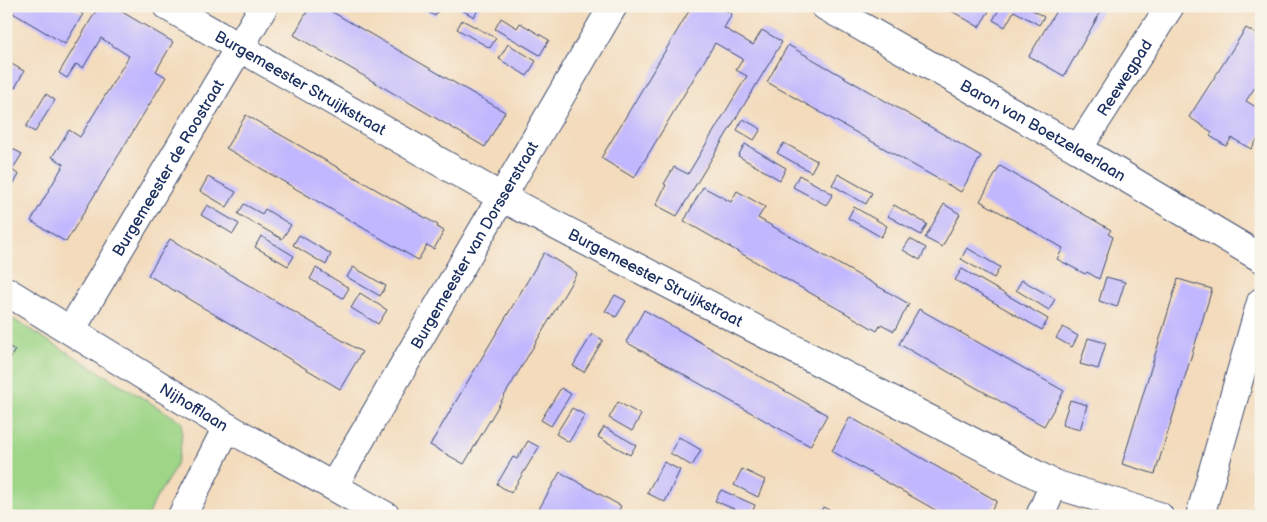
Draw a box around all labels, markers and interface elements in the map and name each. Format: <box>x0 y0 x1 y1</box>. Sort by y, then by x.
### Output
street label: Burgemeester Struijkstraat <box>211 27 389 140</box>
street label: Reewegpad <box>1094 36 1157 120</box>
street label: Baron van Boetzelaerlaan <box>956 76 1129 186</box>
street label: Burgemeester de Roostraat <box>109 77 229 260</box>
street label: Burgemeester van Dorsserstraat <box>407 138 543 353</box>
street label: Burgemeester Struijkstraat <box>564 225 746 332</box>
street label: Nijhofflaan <box>156 380 231 436</box>

